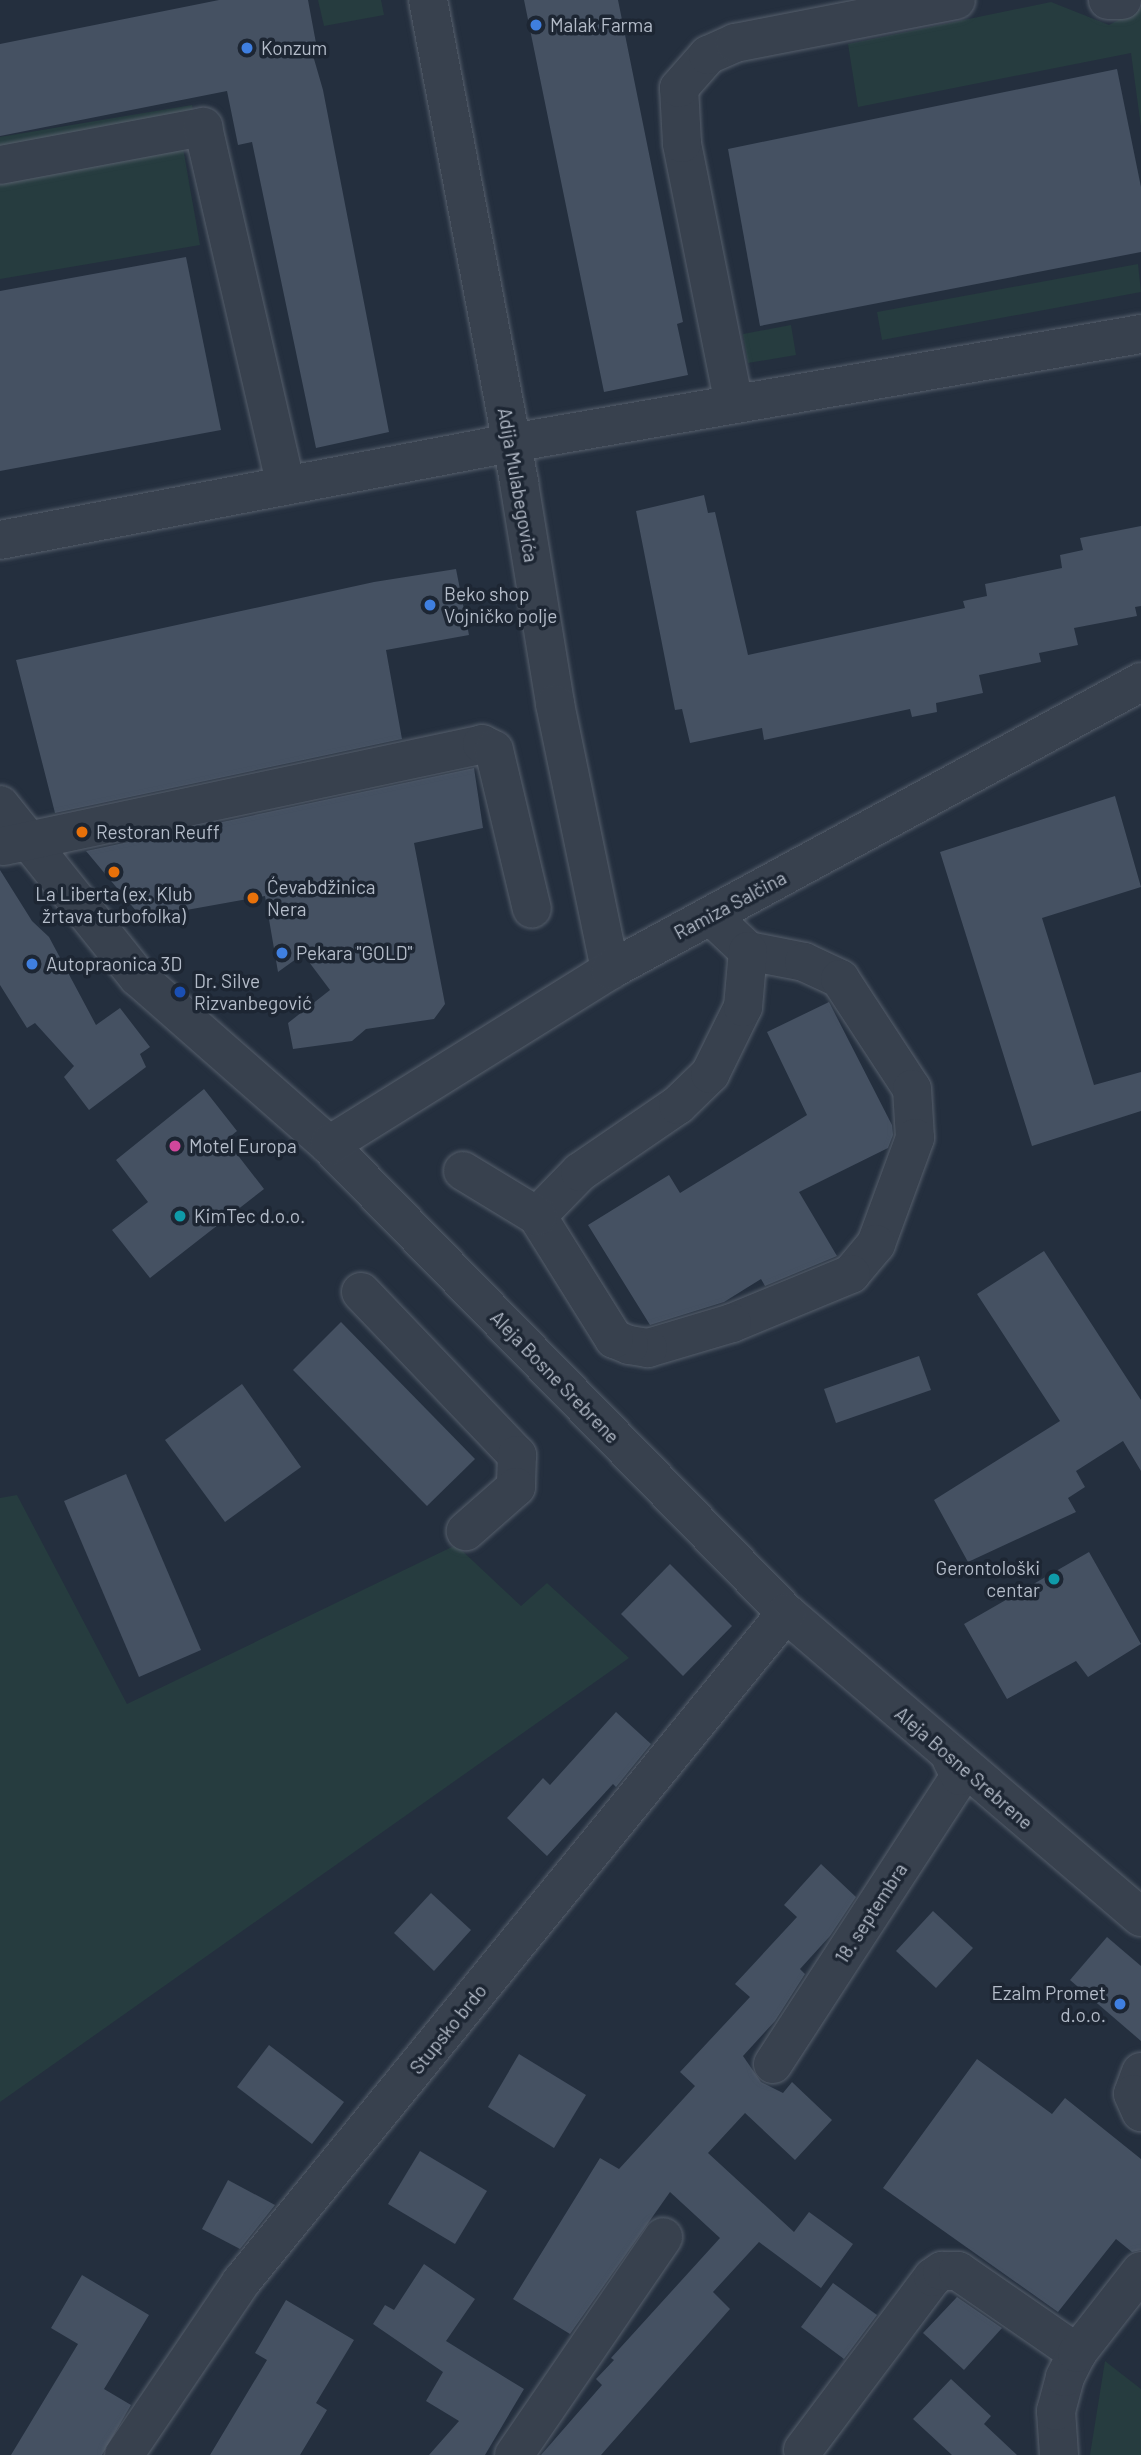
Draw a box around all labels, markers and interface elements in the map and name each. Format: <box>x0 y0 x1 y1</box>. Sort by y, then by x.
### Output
place label: Malak Farma <box>550 14 653 36</box>
marker: Malak Farma <box>528 17 544 33</box>
place label: Konzum <box>261 37 327 59</box>
marker: Konzum <box>239 40 255 56</box>
street label: Adija Mulabegovića <box>493 406 543 564</box>
place label: Beko shop Vojničko polje <box>444 583 557 627</box>
marker: Beko shop Vojničko polje <box>422 597 438 613</box>
place label: Restoran Reuff <box>96 821 220 843</box>
marker: Restoran Reuff <box>74 824 90 840</box>
marker: La Liberta (ex. Klub žrtava turbofolka) <box>106 864 122 880</box>
street label: Ramiza Salčina <box>670 866 790 944</box>
place label: Ćevabdžinica Nera <box>267 876 376 920</box>
place label: La Liberta (ex. Klub žrtava turbofolka) <box>35 883 193 927</box>
marker: Ćevabdžinica Nera <box>245 890 261 906</box>
place label: Pekara "GOLD" <box>296 942 412 964</box>
marker: Pekara "GOLD" <box>274 945 290 961</box>
place label: Autopraonica 3D <box>46 953 182 975</box>
marker: Autopraonica 3D <box>24 956 40 972</box>
place label: Dr. Silve Rizvanbegović <box>194 970 312 1014</box>
marker: Dr. Silve Rizvanbegović <box>172 984 188 1000</box>
place label: Motel Europa <box>189 1135 297 1157</box>
marker: Motel Europa <box>167 1138 183 1154</box>
place label: KimTec d.o.o. <box>194 1205 305 1227</box>
marker: KimTec d.o.o. <box>172 1208 188 1224</box>
street label: Aleja Bosne Srebrene <box>486 1306 624 1448</box>
place label: Gerontološki centar <box>936 1557 1040 1601</box>
marker: Gerontološki centar <box>1046 1571 1062 1587</box>
street label: Aleja Bosne Srebrene <box>890 1702 1038 1834</box>
street label: 18. septembra <box>830 1859 912 1967</box>
street label: Stupsko brdo <box>405 1979 491 2079</box>
place label: Ezalm Promet d.o.o. <box>992 1982 1106 2026</box>
marker: Ezalm Promet d.o.o. <box>1112 1996 1128 2012</box>

